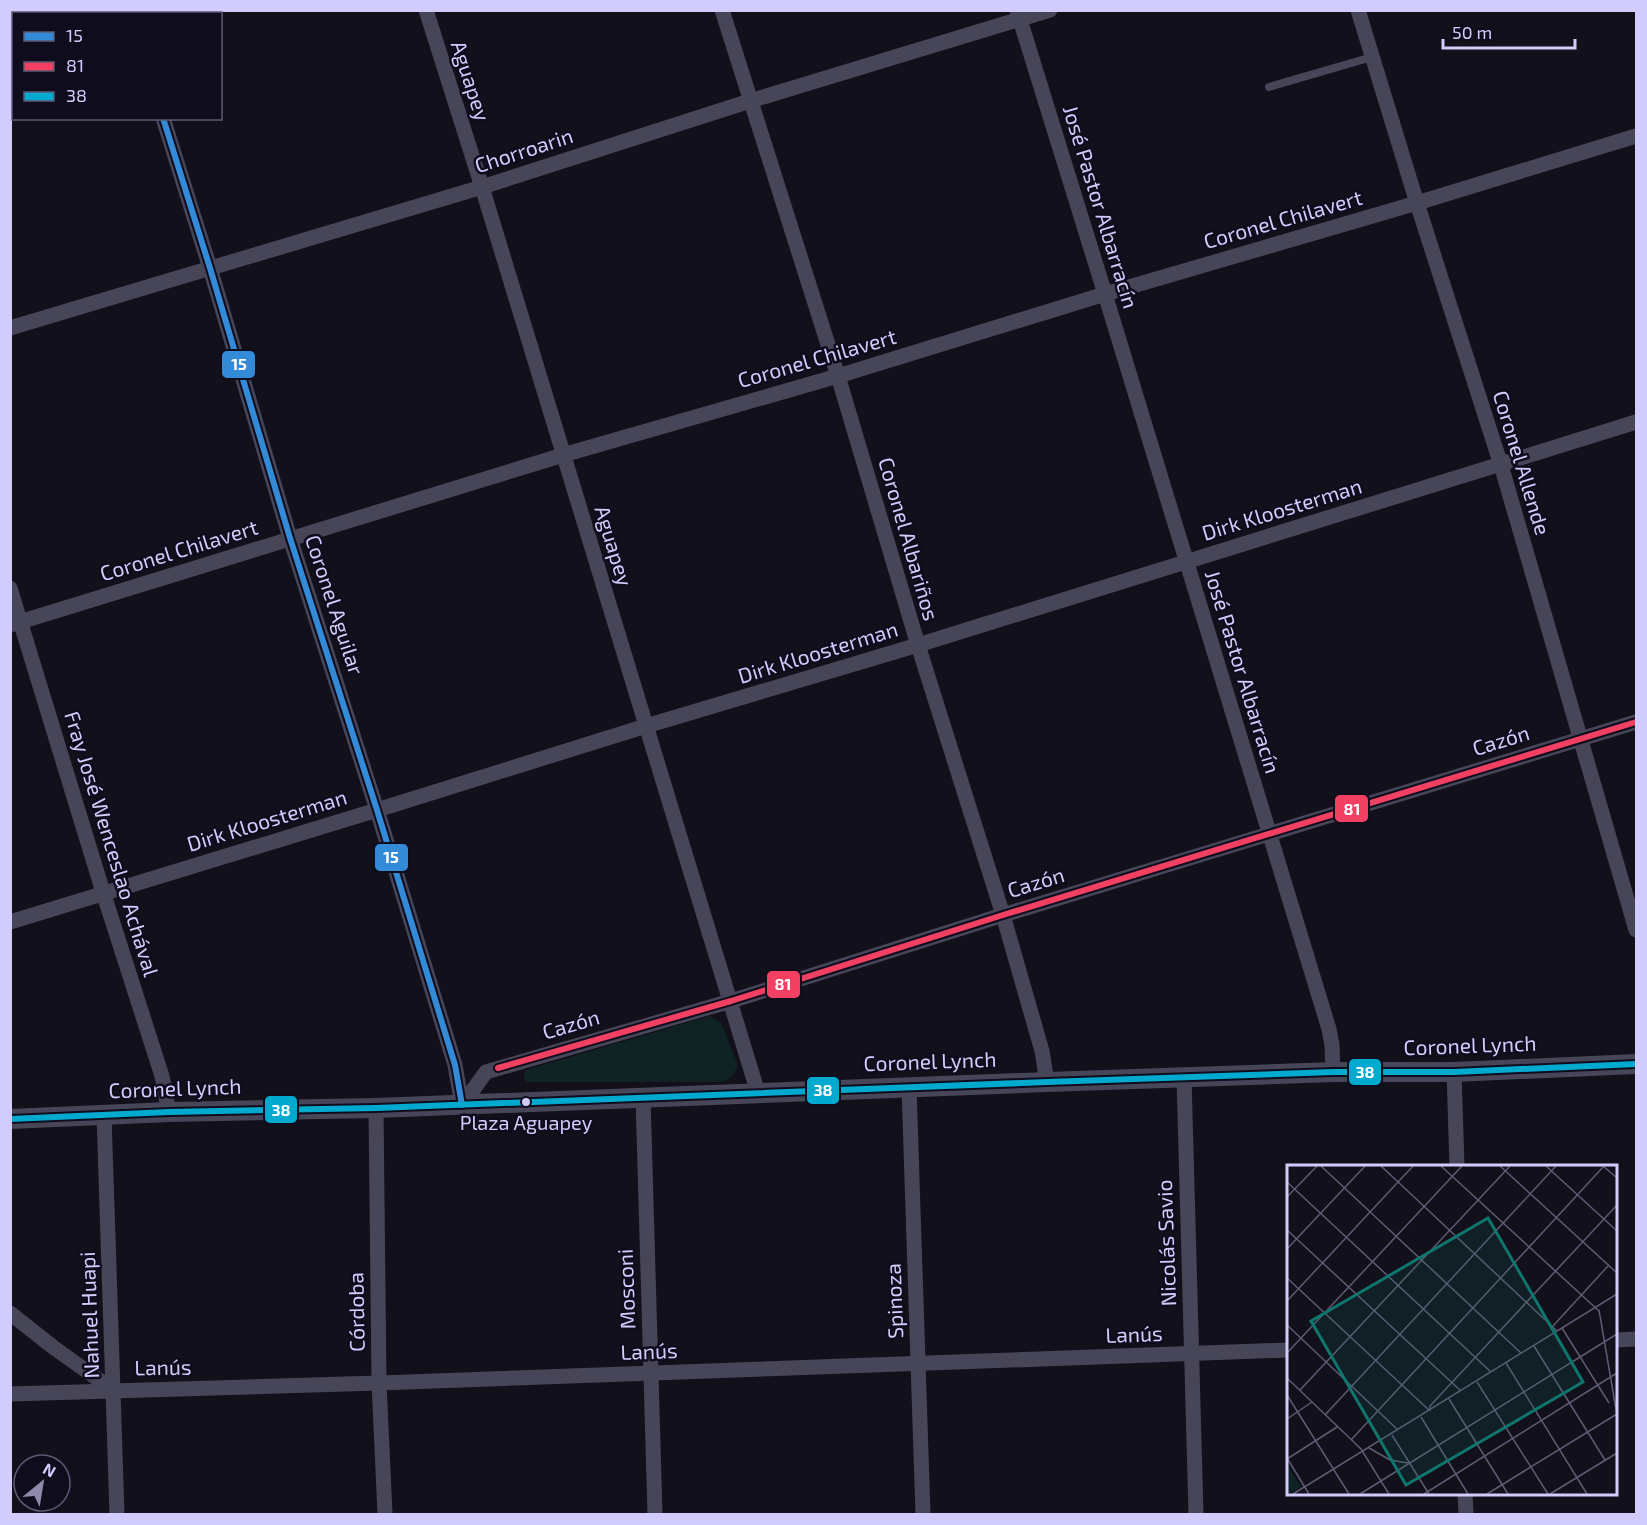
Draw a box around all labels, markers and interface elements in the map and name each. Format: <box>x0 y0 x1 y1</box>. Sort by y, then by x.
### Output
legend <box>12 12 222 120</box>
scale bar <box>1443 12 1575 50</box>
text: 50 m <box>1452 21 1492 43</box>
text: 15 <box>66 24 83 46</box>
street label: Aguapey <box>447 37 496 124</box>
text: 81 <box>66 54 84 76</box>
text: 38 <box>66 84 87 106</box>
street label: José Pastor Albarracín <box>1059 102 1144 311</box>
street label: Chorroarin <box>471 122 576 177</box>
street label: Coronel Chilavert <box>1200 184 1365 253</box>
street label: Coronel Chilavert <box>734 323 899 392</box>
line badge: 15 <box>221 350 256 379</box>
text: 15 <box>231 354 247 373</box>
street label: Coronel Allende <box>1489 387 1556 538</box>
street label: Coronel Albariños <box>874 454 945 623</box>
street label: Dirk Kloosterman <box>1199 472 1364 545</box>
street label: Aguapey <box>590 502 638 589</box>
street label: Coronel Chilavert <box>97 514 260 585</box>
street label: Coronel Aguilar <box>301 531 370 678</box>
street label: José Pastor Albarracín <box>1201 567 1286 776</box>
street label: Dirk Kloosterman <box>735 615 900 688</box>
street label: Fray José Wenceslao Achával <box>60 708 165 980</box>
street label: Cazón <box>1469 719 1532 760</box>
street label: Dirk Kloosterman <box>184 783 349 856</box>
line badge: 81 <box>1334 794 1369 823</box>
text: 81 <box>1344 799 1360 818</box>
line badge: 15 <box>374 843 409 872</box>
text: 15 <box>383 847 399 866</box>
street label: Cazón <box>1004 861 1067 902</box>
line badge: 81 <box>766 970 801 999</box>
text: 81 <box>775 974 791 993</box>
street label: Cazón <box>539 1004 602 1044</box>
street label: Coronel Lynch <box>1403 1030 1537 1059</box>
street label: Coronel Lynch <box>863 1046 997 1075</box>
line badge: 38 <box>1348 1058 1382 1086</box>
text: 38 <box>1355 1062 1375 1081</box>
street label: Coronel Lynch <box>108 1073 242 1102</box>
line badge: 38 <box>806 1076 840 1105</box>
text: 38 <box>813 1080 833 1099</box>
line badge: 38 <box>264 1095 298 1124</box>
marker: Plaza Aguapey <box>520 1096 532 1108</box>
text: 38 <box>271 1100 291 1119</box>
place label: Plaza Aguapey <box>460 1110 593 1134</box>
inset map <box>1287 1165 1617 1495</box>
street label: Nicolás Savio <box>1151 1179 1180 1307</box>
street label: Mosconi <box>612 1248 639 1330</box>
street label: Nahuel Huapi <box>74 1251 103 1379</box>
street label: Spinoza <box>880 1263 907 1339</box>
street label: Córdoba <box>342 1272 369 1352</box>
street label: Lanús <box>1105 1320 1163 1347</box>
street label: Lanús <box>620 1337 678 1364</box>
street label: Lanús <box>134 1354 192 1379</box>
north arrow <box>12 1453 72 1513</box>
text: N <box>40 1458 60 1481</box>

